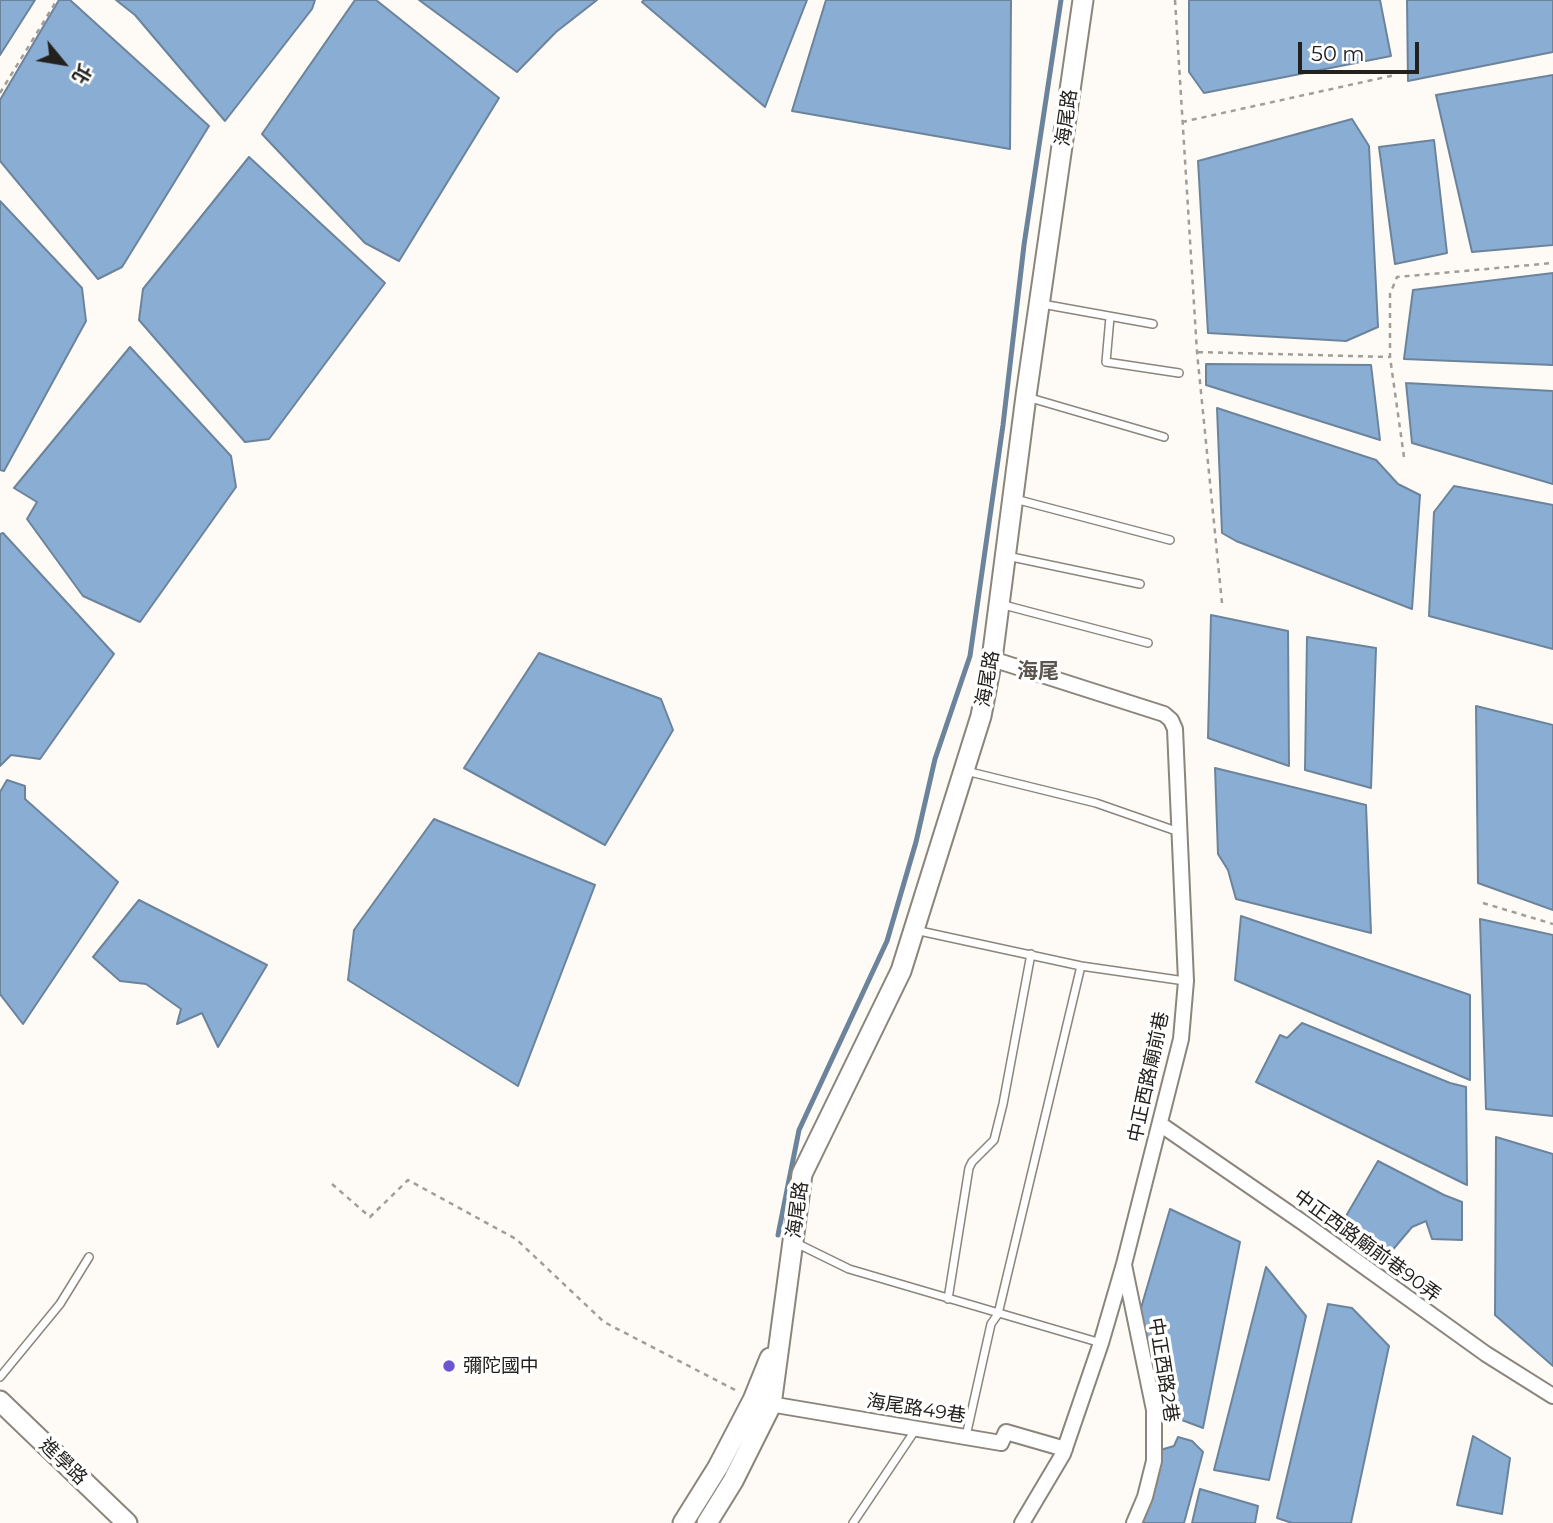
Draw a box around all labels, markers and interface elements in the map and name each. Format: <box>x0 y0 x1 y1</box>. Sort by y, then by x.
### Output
north arrow <box>28 28 98 98</box>
scale bar <box>1301 28 1422 72</box>
text: 50 m <box>1311 41 1365 66</box>
text: 北 <box>67 60 96 88</box>
street label: 海尾路 <box>1052 88 1082 148</box>
street label: 海尾路 <box>972 649 1004 709</box>
district label: 海尾 <box>1017 659 1059 685</box>
street label: 中正西路廟前巷 <box>1124 1010 1174 1144</box>
street label: 海尾路 <box>783 1180 813 1240</box>
street label: 中正西路廟前巷90弄 <box>1289 1185 1445 1307</box>
street label: 中正西路2巷 <box>1143 1316 1183 1424</box>
place label: 彌陀國中 <box>463 1355 539 1377</box>
marker: 彌陀國中 <box>441 1358 457 1374</box>
street label: 海尾路49巷 <box>865 1390 967 1428</box>
street label: 進學路 <box>35 1434 91 1490</box>

